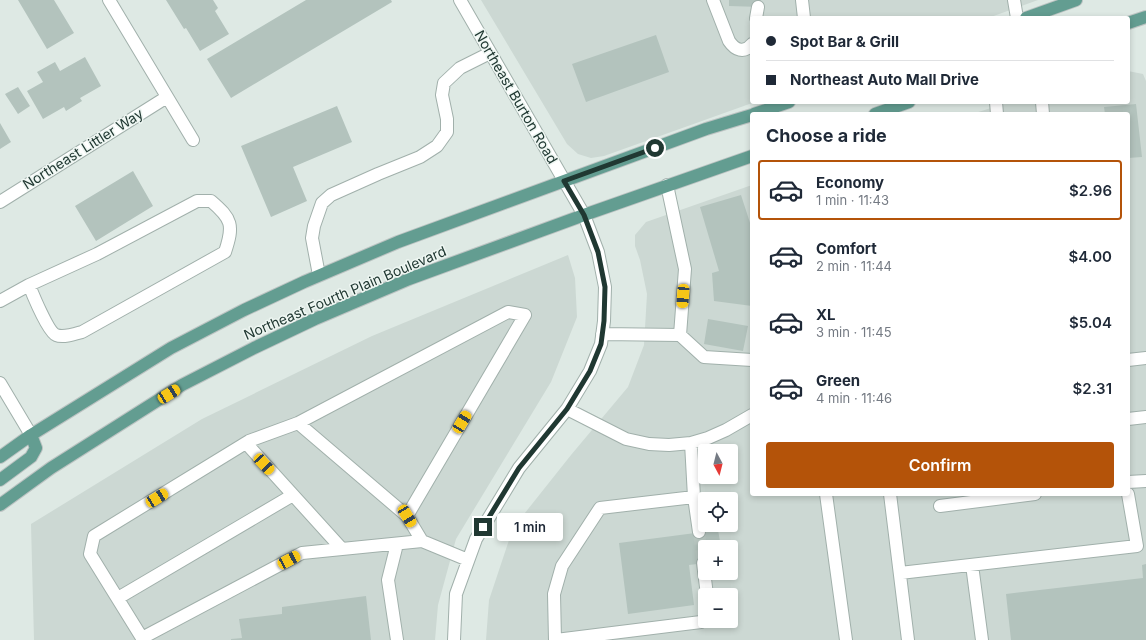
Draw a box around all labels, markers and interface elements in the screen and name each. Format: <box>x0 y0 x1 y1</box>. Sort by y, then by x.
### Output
street label: Northeast Burton Road <box>471 27 562 166</box>
text: Spot Bar & Grill <box>790 32 899 51</box>
text: Northeast Auto Mall Drive <box>790 70 979 89</box>
street label: Northeast Littler Way <box>19 105 146 193</box>
text: Choose a ride <box>766 125 887 146</box>
route start <box>646 139 664 157</box>
icon: car <box>768 172 804 208</box>
text: Economy <box>816 173 884 192</box>
text: $2.96 <box>1069 181 1112 200</box>
text: 1 min · 11:43 <box>816 192 889 208</box>
icon: car <box>768 238 804 274</box>
text: Comfort <box>816 239 877 258</box>
street label: Northeast Fourth Plain Boulevard <box>241 242 449 343</box>
text: $4.00 <box>1069 247 1112 266</box>
text: 2 min · 11:44 <box>816 258 892 274</box>
car <box>676 284 690 308</box>
icon: car <box>768 304 804 340</box>
text: XL <box>816 305 836 324</box>
text: $5.04 <box>1069 313 1112 332</box>
text: 3 min · 11:45 <box>816 324 892 340</box>
icon: car <box>768 370 804 406</box>
text: Green <box>816 371 860 390</box>
text: $2.31 <box>1073 379 1112 398</box>
car <box>156 383 182 405</box>
text: 4 min · 11:46 <box>816 390 892 406</box>
car <box>451 409 473 435</box>
button: Confirm <box>766 442 1114 488</box>
north arrow <box>698 444 738 484</box>
map controls <box>698 444 738 628</box>
car <box>251 451 277 477</box>
car <box>144 487 170 509</box>
button: locate <box>698 492 738 532</box>
car <box>396 503 418 529</box>
callout: 1 min <box>497 513 563 541</box>
route end <box>474 518 492 536</box>
text: 1 min <box>514 519 546 535</box>
button: + <box>698 540 738 580</box>
car <box>276 549 302 571</box>
button: − <box>698 588 738 628</box>

